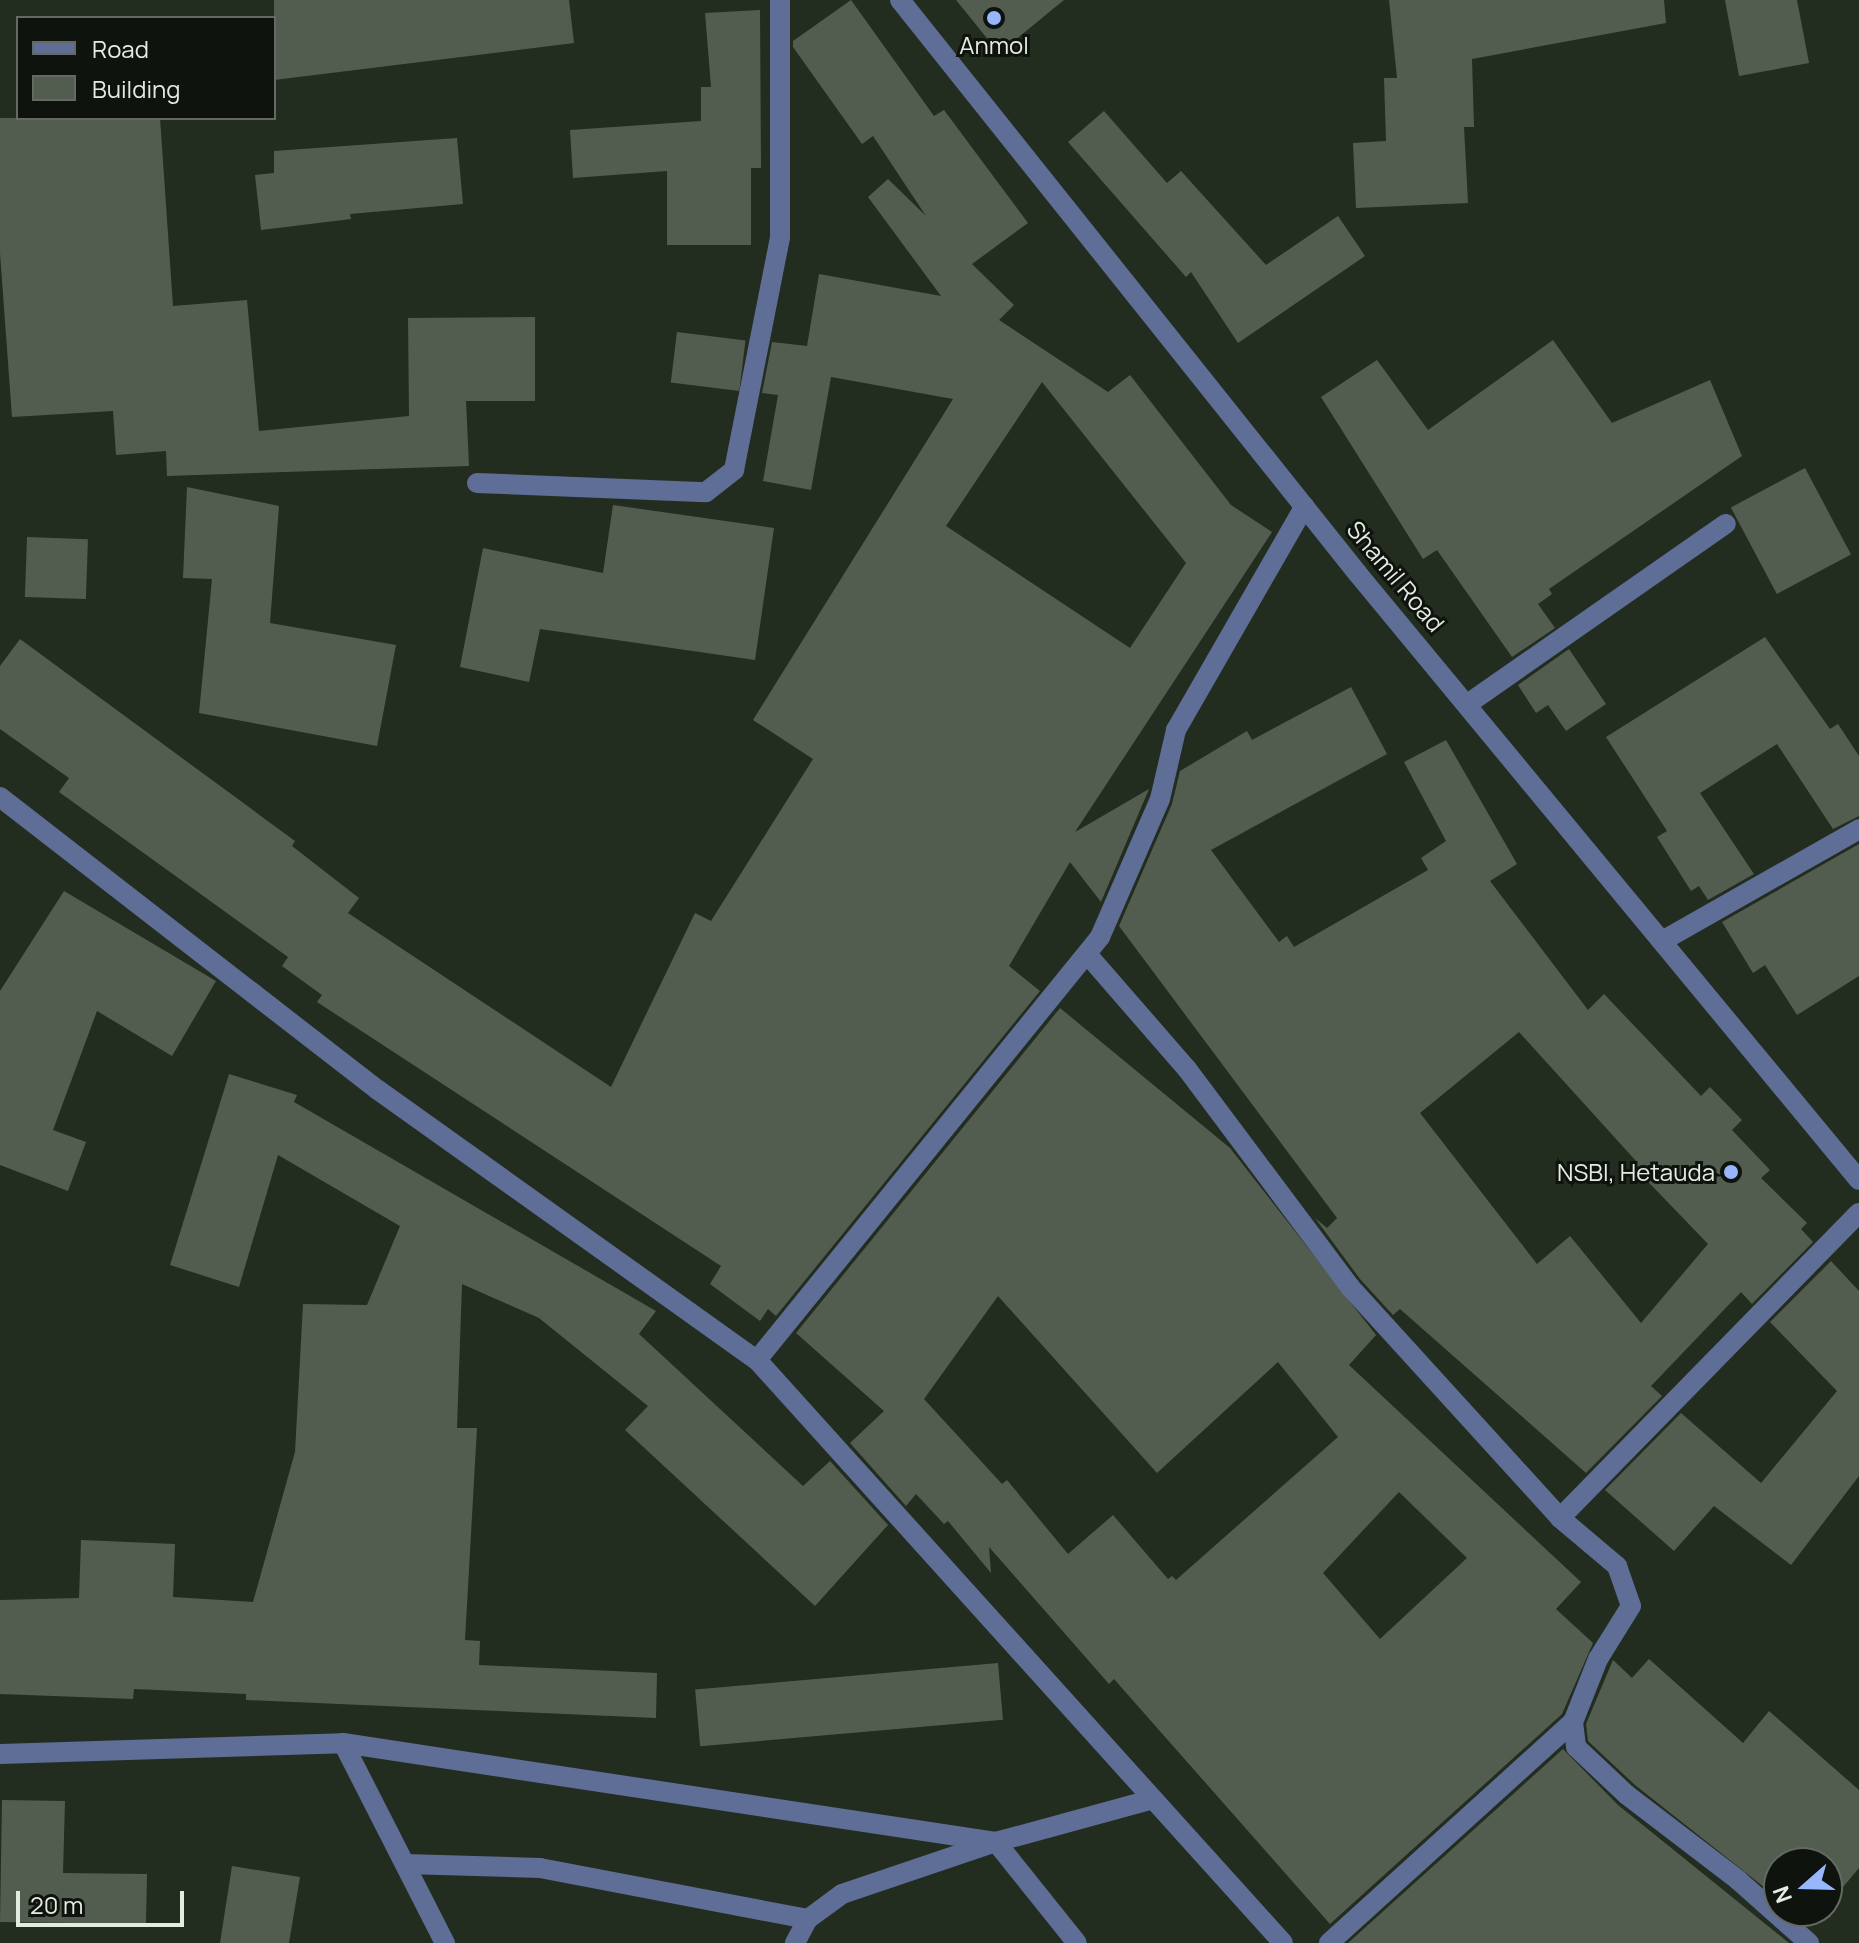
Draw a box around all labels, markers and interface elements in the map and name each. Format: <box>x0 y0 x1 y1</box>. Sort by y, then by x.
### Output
marker: Anmol <box>985 9 1003 27</box>
legend <box>16 16 276 120</box>
place label: Anmol <box>959 31 1029 59</box>
text: Road <box>92 32 149 65</box>
text: Building <box>92 72 180 105</box>
street label: Shamil Road <box>1341 515 1451 637</box>
place label: NSBI, Hetauda <box>1557 1158 1715 1186</box>
marker: NSBI, Hetauda <box>1722 1163 1740 1181</box>
north arrow <box>1763 1847 1843 1927</box>
scale bar <box>20 1875 188 1925</box>
text: N <box>1766 1882 1799 1907</box>
text: 20 m <box>30 1888 83 1921</box>

